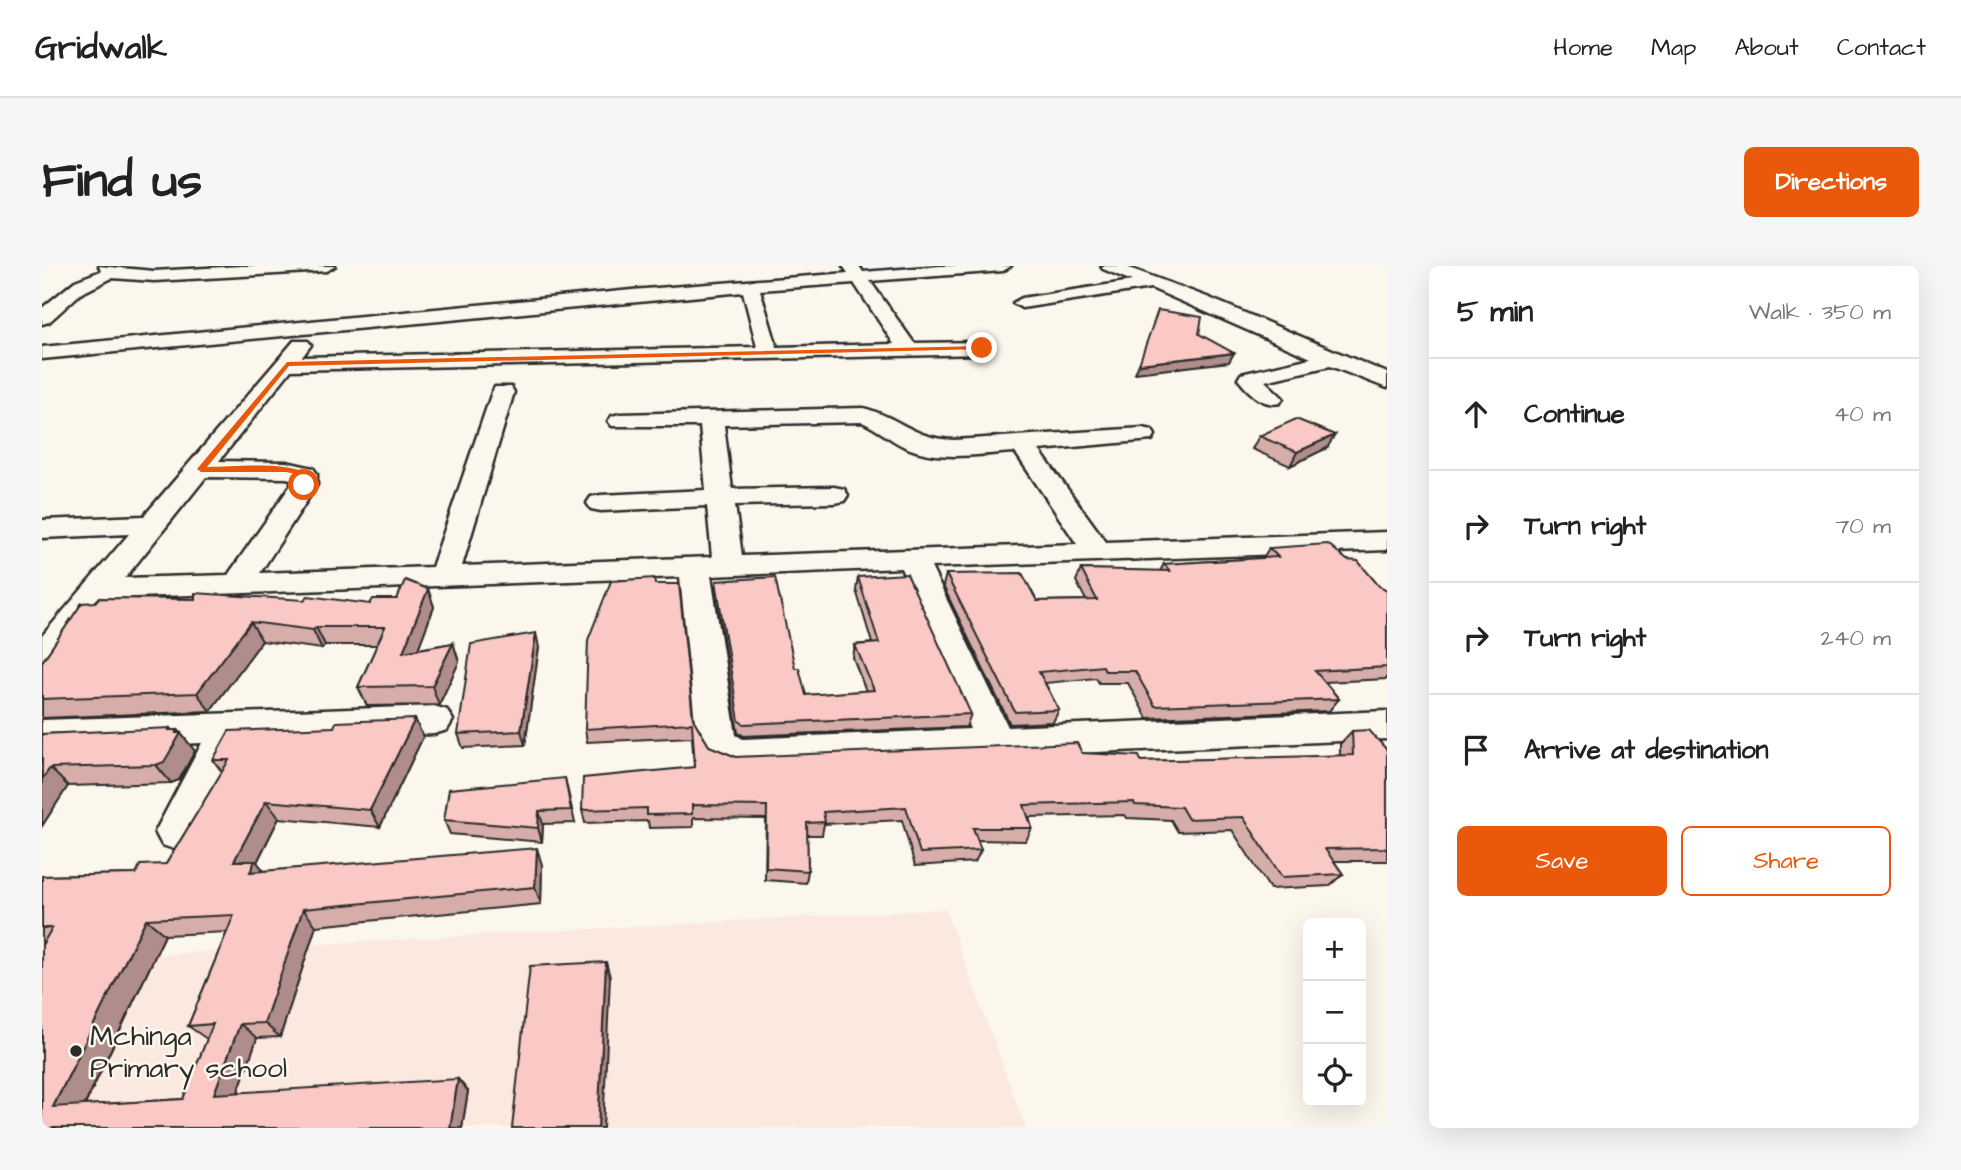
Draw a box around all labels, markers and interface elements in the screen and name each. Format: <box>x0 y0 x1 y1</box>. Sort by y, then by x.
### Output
text: Gridwalk <box>35 25 167 71</box>
text: Home <box>1553 31 1613 65</box>
text: Map <box>1651 31 1696 65</box>
text: About <box>1734 31 1799 65</box>
text: Contact <box>1837 31 1926 65</box>
button: Directions <box>1744 147 1919 217</box>
text: Find us <box>42 148 202 216</box>
text: 5 min <box>1457 291 1533 333</box>
text: Walk · 350 m <box>1749 296 1891 328</box>
route end <box>966 332 997 363</box>
icon: ahead <box>1457 395 1495 433</box>
text: Continue <box>1524 396 1625 432</box>
text: 40 m <box>1834 398 1891 430</box>
route start <box>288 469 319 500</box>
icon: right <box>1457 507 1495 545</box>
text: Turn right <box>1524 508 1646 544</box>
text: 70 m <box>1835 510 1891 542</box>
icon: right <box>1457 619 1495 657</box>
text: Turn right <box>1524 620 1646 656</box>
text: 240 m <box>1821 622 1891 654</box>
icon: arrive <box>1457 731 1495 769</box>
text: Arrive at destination <box>1524 732 1769 768</box>
button: Save <box>1457 826 1667 896</box>
button: Share <box>1681 826 1891 896</box>
map controls <box>1303 918 1366 1107</box>
button: + <box>1303 918 1366 981</box>
button: − <box>1303 981 1366 1044</box>
place label: Mchinga Primary school <box>90 1017 287 1090</box>
marker: Mchinga Primary school <box>68 1043 84 1059</box>
button: locate <box>1303 1044 1366 1107</box>

